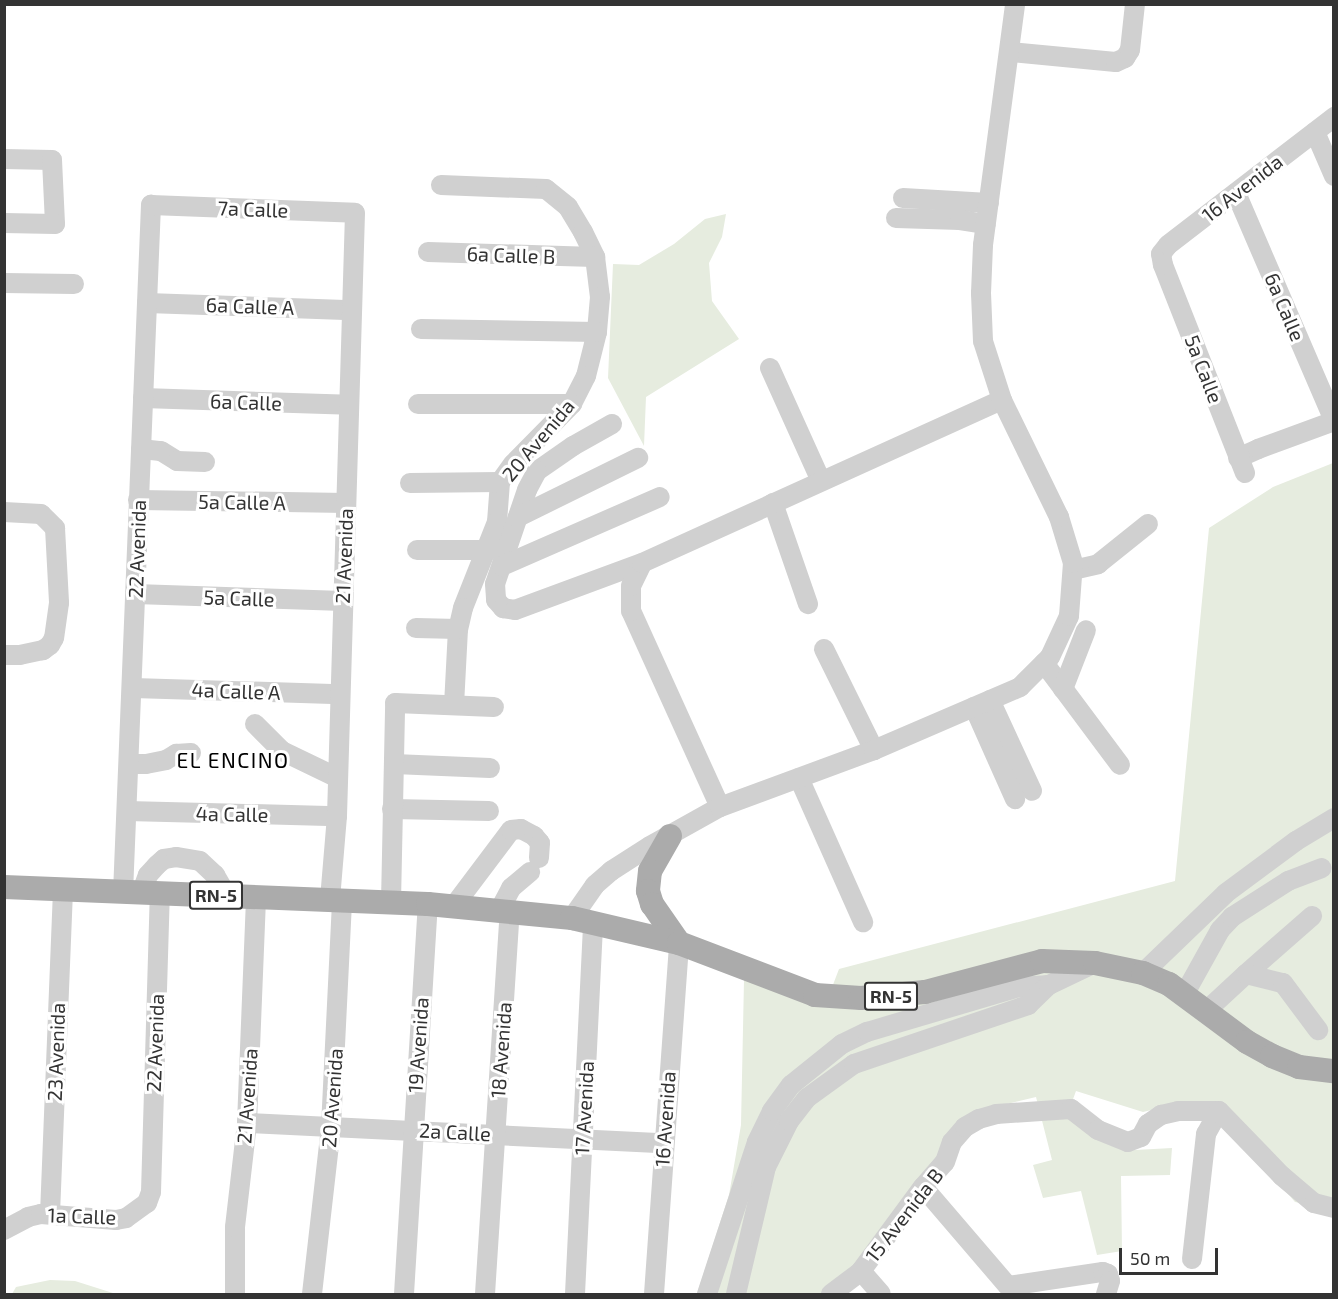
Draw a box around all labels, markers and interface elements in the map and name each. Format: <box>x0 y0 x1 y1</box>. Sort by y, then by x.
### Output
street label: 16 Avenida <box>1197 149 1287 227</box>
street label: 7a Calle <box>217 196 289 222</box>
street label: 6a Calle B <box>466 241 556 269</box>
street label: 6a Calle <box>1260 269 1310 345</box>
street label: 6a Calle A <box>205 292 295 320</box>
street label: 5a Calle <box>1180 331 1228 407</box>
street label: 6a Calle <box>210 389 282 415</box>
street label: 20 Avenida <box>497 394 579 486</box>
street label: 5a Calle A <box>198 489 286 515</box>
street label: 22 Avenida <box>123 499 151 599</box>
street label: 21 Avenida <box>330 508 358 604</box>
street label: 5a Calle <box>203 585 275 611</box>
street label: 4a Calle A <box>191 677 281 705</box>
district label: EL ENCINO <box>176 747 290 773</box>
street label: 4a Calle <box>195 801 269 827</box>
road number: RN-5 <box>188 880 244 910</box>
road number: RN-5 <box>862 981 920 1011</box>
street label: 22 Avenida <box>141 993 169 1093</box>
street label: 19 Avenida <box>403 996 433 1094</box>
street label: 18 Avenida <box>486 1001 516 1099</box>
street label: 23 Avenida <box>42 1002 70 1102</box>
street label: 21 Avenida <box>232 1047 262 1145</box>
street label: 20 Avenida <box>317 1047 347 1149</box>
street label: 17 Avenida <box>570 1060 598 1156</box>
street label: 16 Avenida <box>650 1070 680 1168</box>
street label: 2a Calle <box>419 1118 491 1146</box>
street label: 15 Avenida B <box>860 1163 948 1267</box>
street label: 1a Calle <box>47 1203 117 1229</box>
scale bar <box>1122 1236 1221 1274</box>
text: 50 m <box>1130 1247 1170 1269</box>

